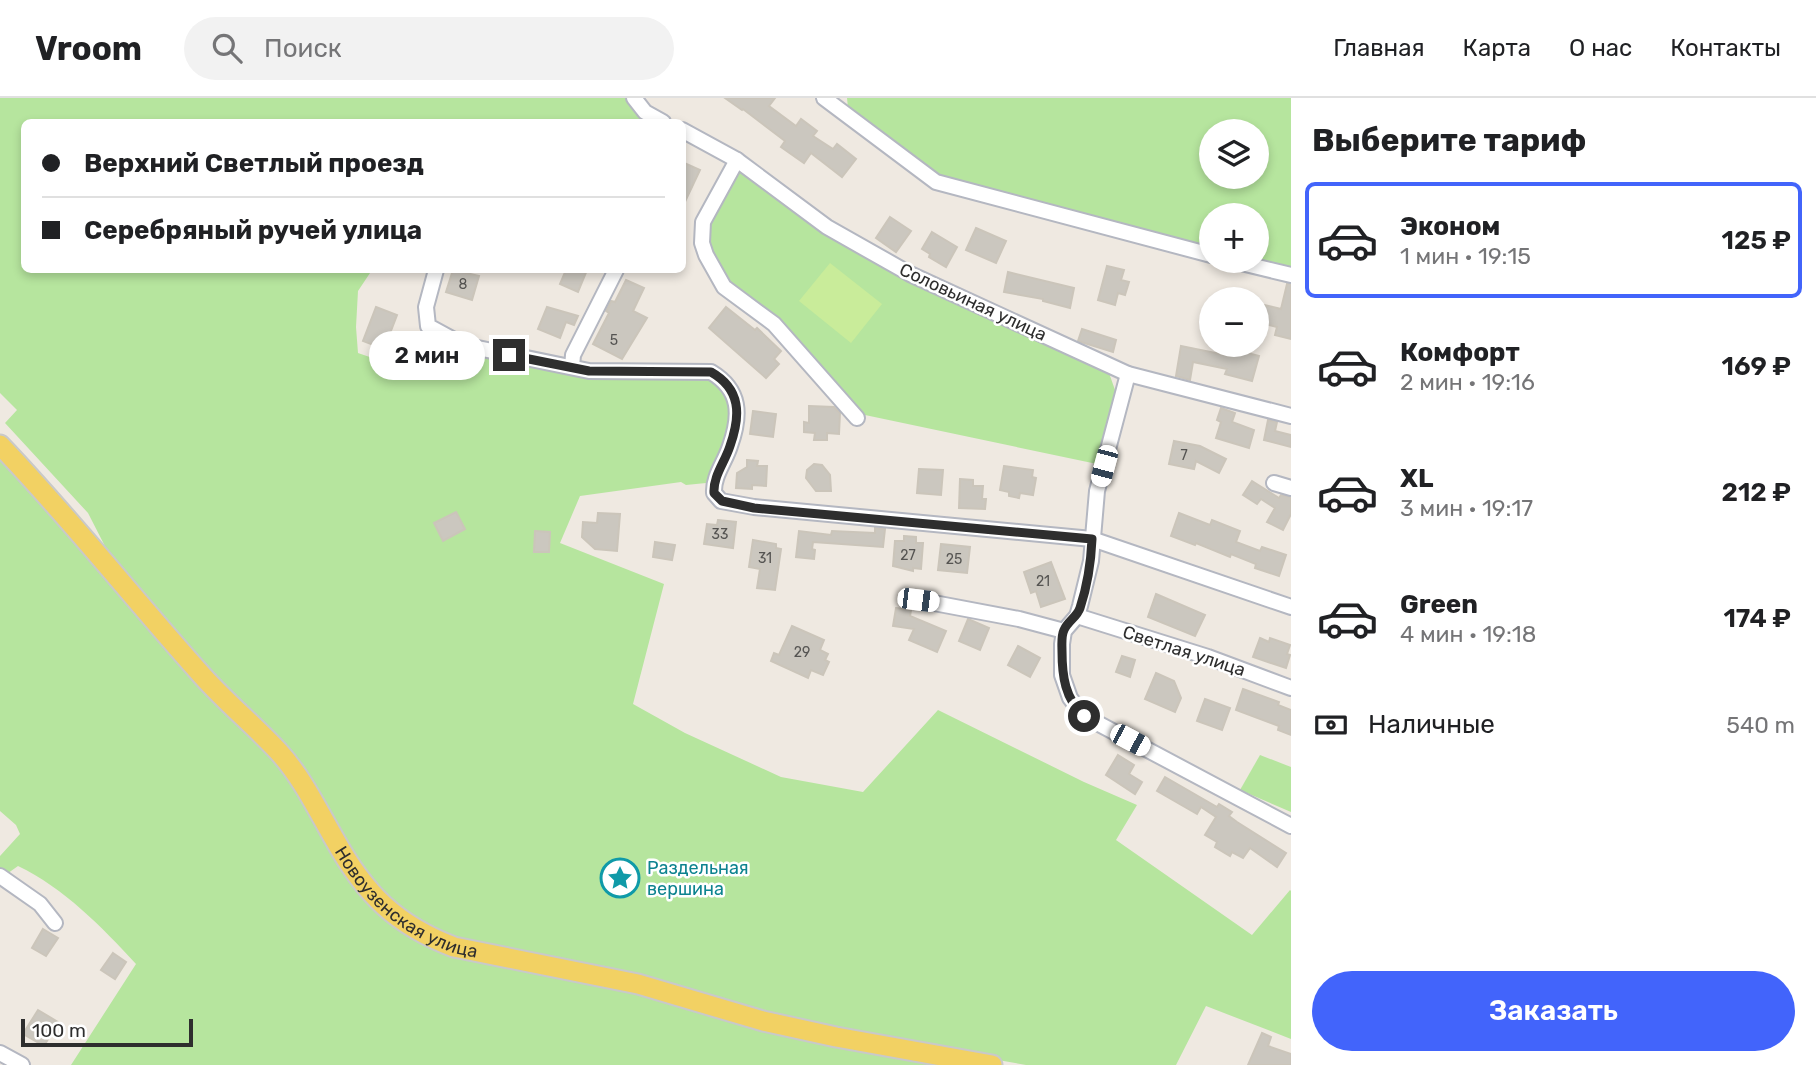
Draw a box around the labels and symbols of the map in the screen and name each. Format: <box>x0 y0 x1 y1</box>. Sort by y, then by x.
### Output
street label: Соловьиная улица <box>896 258 1050 346</box>
house number: 8 <box>459 276 468 293</box>
callout: 2 мин <box>369 330 484 380</box>
house number: 5 <box>610 332 618 349</box>
route end <box>493 339 525 371</box>
car <box>1089 443 1120 489</box>
house number: 7 <box>1180 447 1188 464</box>
house number: 33 <box>712 526 728 543</box>
house number: 27 <box>900 547 916 564</box>
house number: 31 <box>758 550 772 567</box>
house number: 25 <box>946 551 962 568</box>
house number: 21 <box>1036 573 1050 590</box>
car <box>896 587 941 613</box>
street label: Светлая улица <box>1120 621 1248 681</box>
house number: 29 <box>794 644 810 661</box>
route start <box>1068 700 1100 732</box>
car <box>1107 721 1154 759</box>
street label: Новоузенская улица <box>330 842 480 963</box>
place icon: Раздельная вершина <box>599 857 641 899</box>
place label: Раздельная вершина <box>647 857 749 900</box>
scale bar <box>21 1016 192 1048</box>

